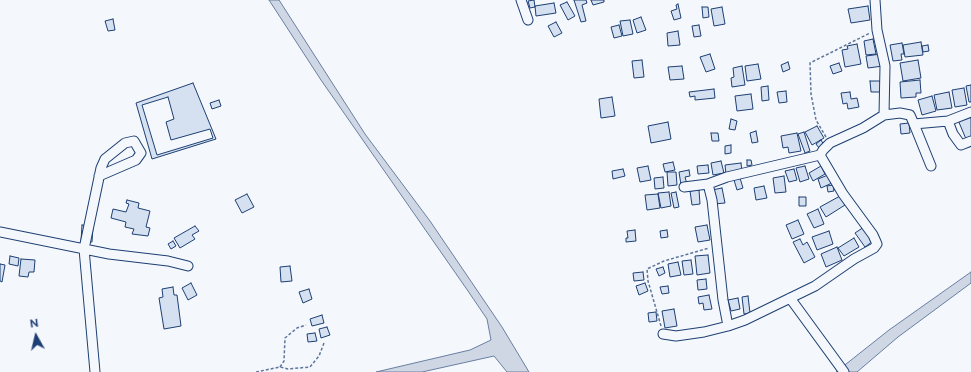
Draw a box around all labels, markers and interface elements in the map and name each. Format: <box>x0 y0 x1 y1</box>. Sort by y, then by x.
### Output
north arrow <box>16 316 56 356</box>
text: N <box>29 317 39 331</box>

